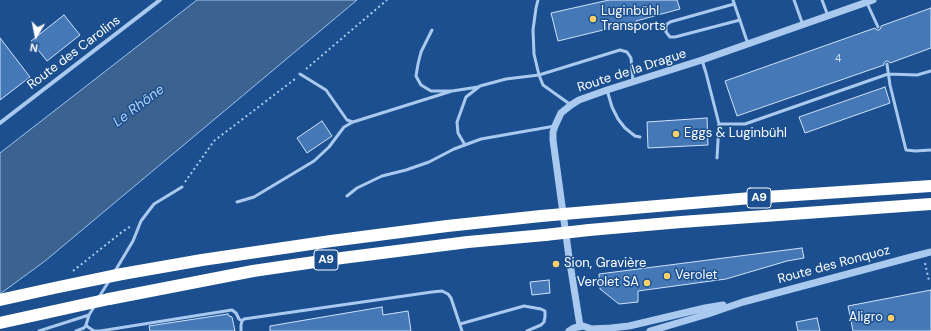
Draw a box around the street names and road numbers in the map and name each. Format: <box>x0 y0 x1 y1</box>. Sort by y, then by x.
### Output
street label: Route des Carolins <box>24 13 124 93</box>
street label: Route de la Drague <box>576 46 688 96</box>
road number: A9 <box>747 188 771 208</box>
street label: Route des Ronquoz <box>776 243 892 287</box>
road number: A9 <box>314 250 338 270</box>

